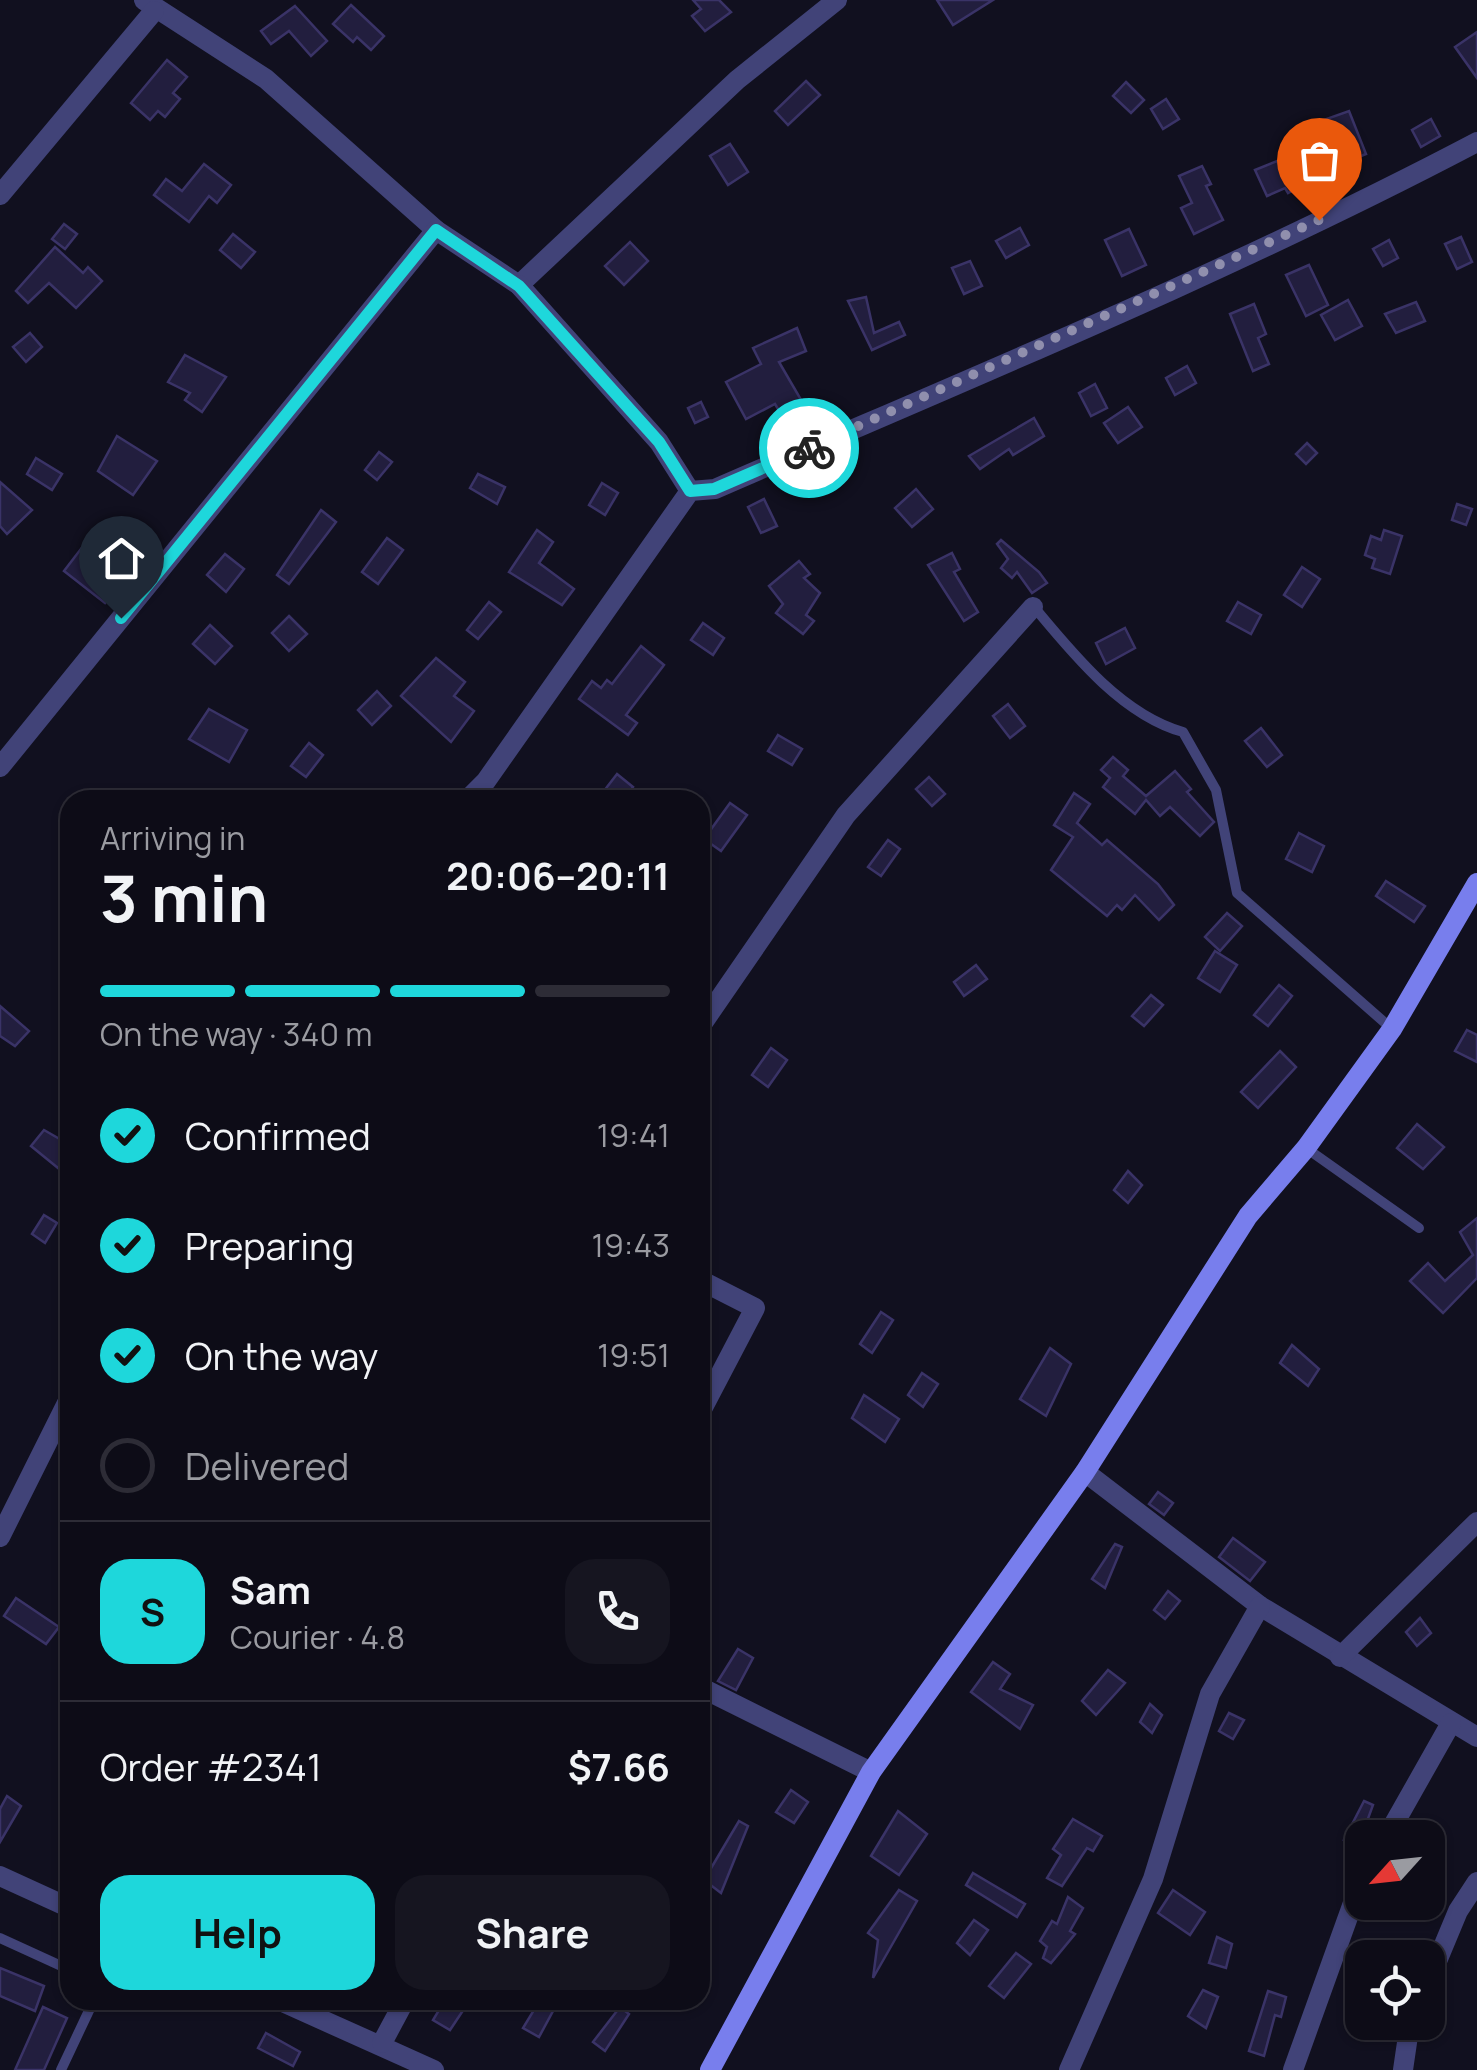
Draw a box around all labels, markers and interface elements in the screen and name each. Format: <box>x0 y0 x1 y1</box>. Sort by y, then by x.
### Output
pin <box>1277 118 1362 221</box>
icon: bag <box>1292 133 1347 188</box>
courier <box>759 398 859 498</box>
icon: bike <box>782 421 837 476</box>
pin <box>79 516 164 619</box>
icon: home <box>94 531 149 586</box>
text: Arriving in <box>100 816 245 860</box>
text: 20:06–20:11 <box>446 849 670 901</box>
text: 3 min <box>100 853 268 942</box>
text: On the way · 340 m <box>100 1012 372 1056</box>
icon: check <box>100 1108 155 1163</box>
text: Confirmed <box>185 1109 371 1161</box>
text: 19:41 <box>597 1113 670 1157</box>
icon: check <box>100 1218 155 1273</box>
text: Preparing <box>185 1219 354 1271</box>
text: 19:43 <box>592 1223 670 1267</box>
icon: check <box>100 1328 155 1383</box>
text: On the way <box>185 1329 378 1381</box>
text: 19:51 <box>597 1333 670 1377</box>
text: Delivered <box>185 1439 349 1491</box>
button: phone <box>565 1559 670 1664</box>
text: Sam <box>230 1563 311 1615</box>
text: S <box>140 1585 165 1637</box>
text: Courier · 4.8 <box>230 1615 405 1659</box>
text: Order #2341 <box>100 1740 322 1792</box>
text: $7.66 <box>568 1740 670 1792</box>
north arrow <box>1345 1820 1445 1920</box>
map controls <box>1345 1820 1445 2040</box>
button: Help <box>100 1875 375 1990</box>
button: Share <box>395 1875 670 1990</box>
button: locate <box>1345 1940 1445 2040</box>

